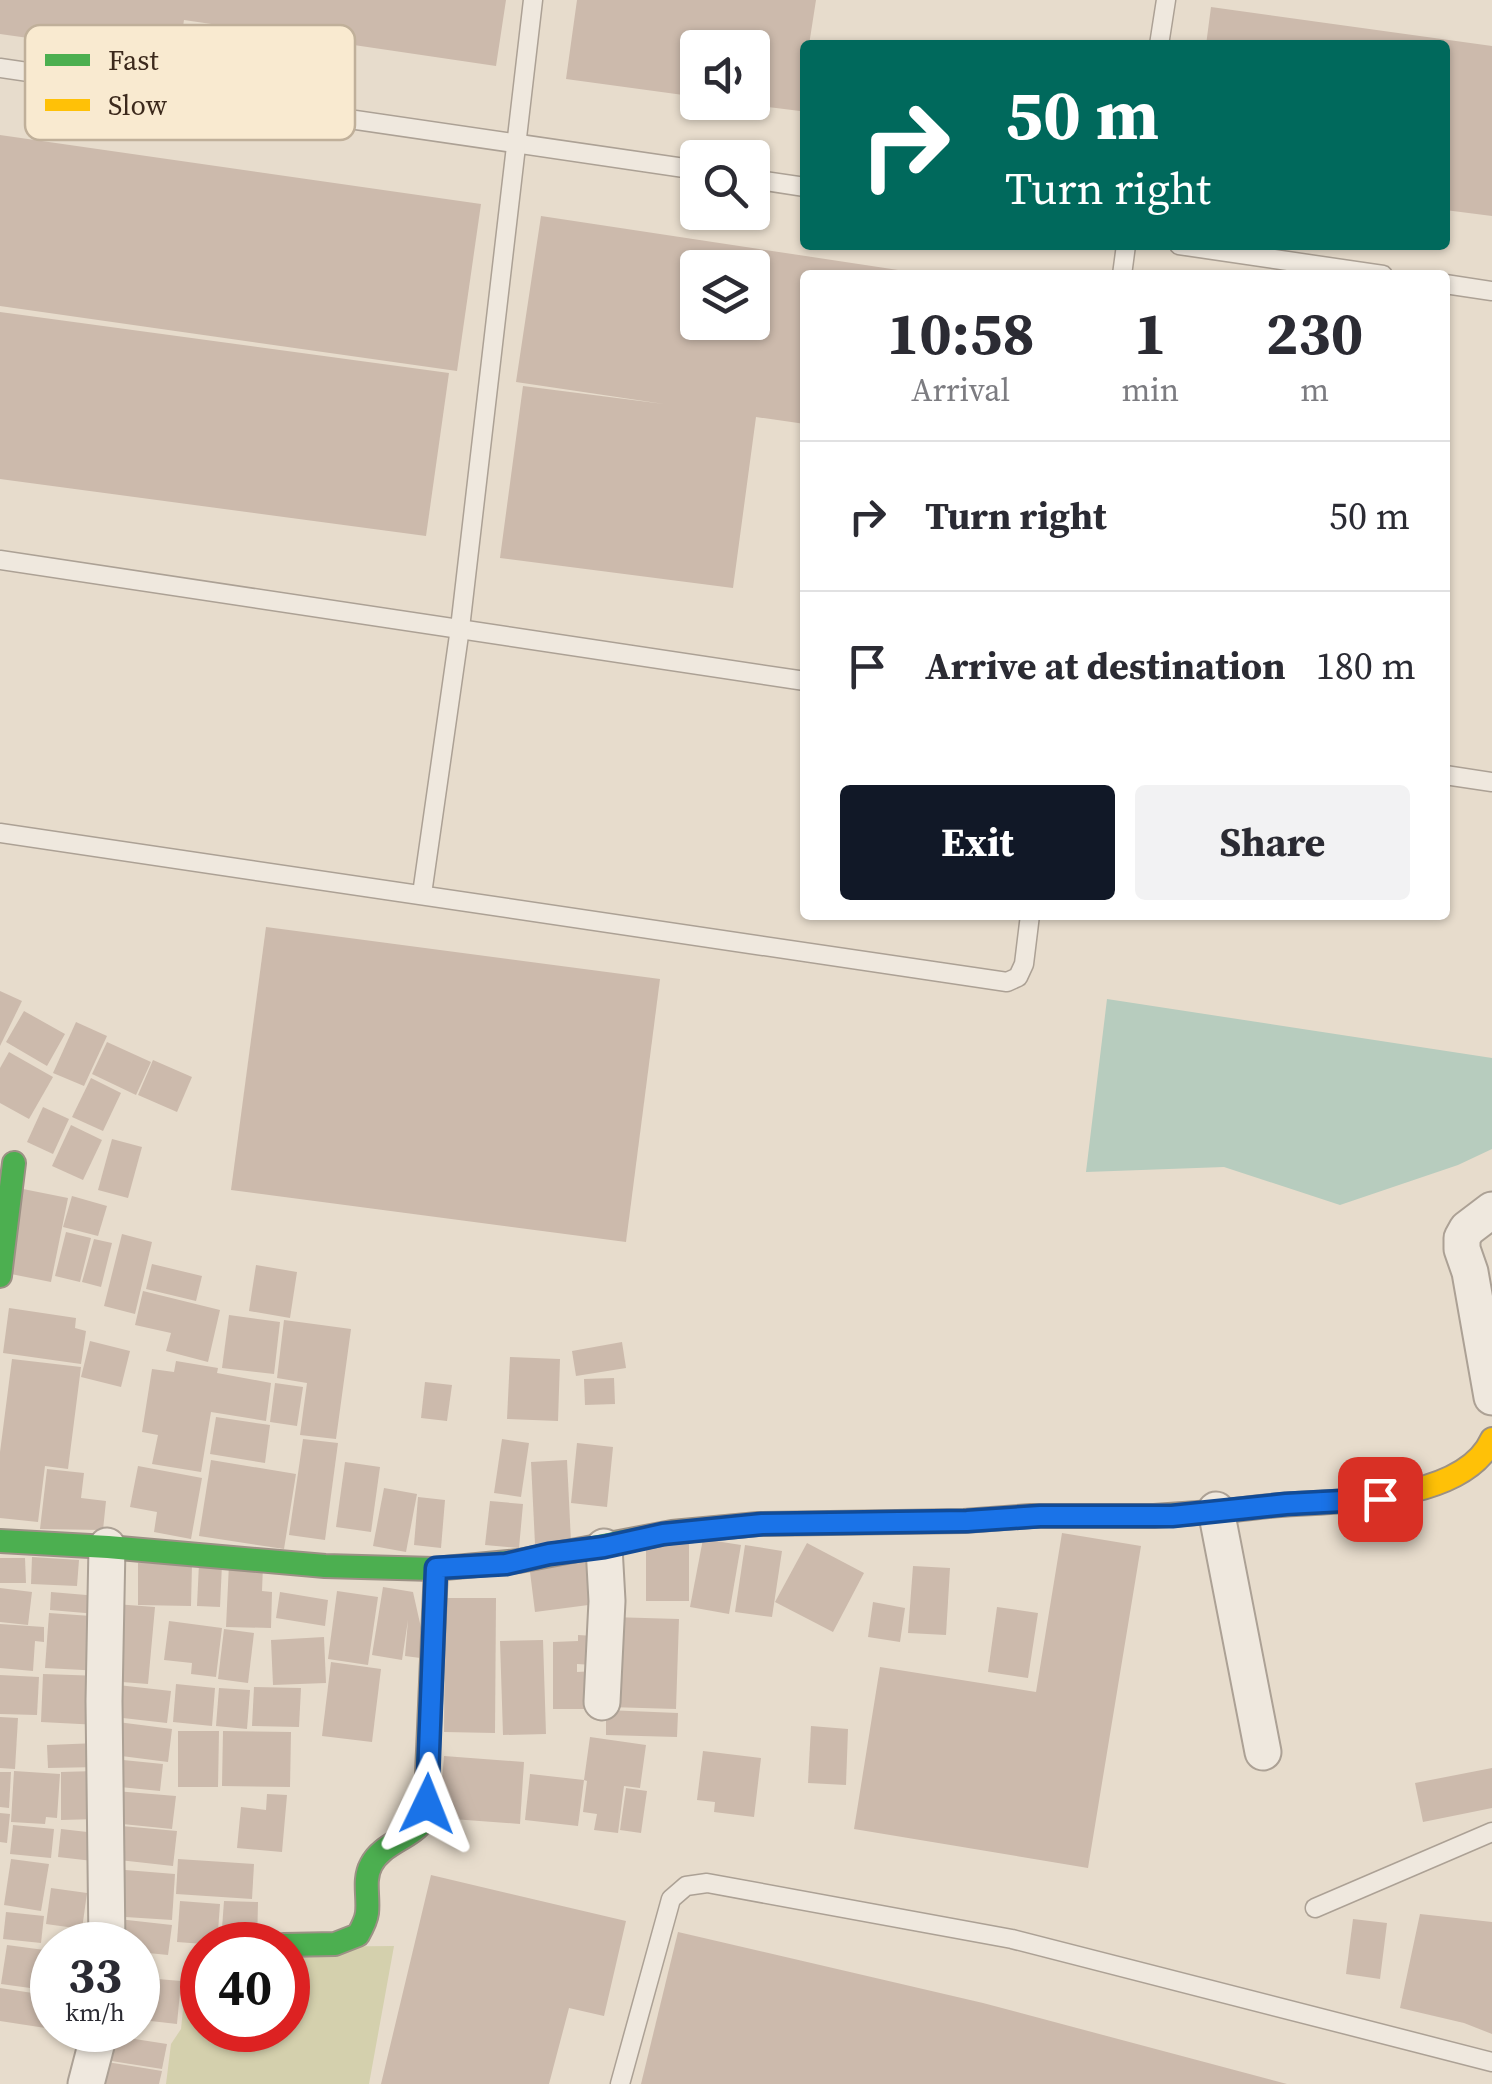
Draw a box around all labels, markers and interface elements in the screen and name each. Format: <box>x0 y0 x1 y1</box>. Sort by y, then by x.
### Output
legend <box>25 25 355 140</box>
map controls <box>680 30 770 340</box>
button: sound <box>680 30 770 120</box>
text: Fast <box>108 41 159 79</box>
text: 50 m <box>1005 66 1159 162</box>
icon: right <box>840 80 970 210</box>
text: Slow <box>108 86 168 124</box>
button: search <box>680 140 770 230</box>
text: Turn right <box>1005 157 1211 219</box>
button: layers <box>680 250 770 340</box>
text: 10:58 <box>887 292 1035 374</box>
text: 1 <box>1134 292 1167 374</box>
text: 230 <box>1266 292 1363 374</box>
text: Arrival <box>911 368 1010 412</box>
text: min <box>1121 368 1179 412</box>
text: m <box>1300 368 1329 412</box>
icon: right <box>840 489 895 544</box>
text: Turn right <box>925 490 1107 542</box>
text: 50 m <box>1329 490 1410 542</box>
icon: arrive <box>840 639 895 694</box>
text: Arrive at destination <box>925 640 1286 692</box>
text: 180 m <box>1316 640 1416 692</box>
button: Exit <box>840 785 1115 900</box>
button: Share <box>1135 785 1410 900</box>
pin <box>1338 1457 1423 1542</box>
icon: arrive <box>1353 1472 1408 1527</box>
position arrow <box>375 1752 479 1856</box>
speed limit sign: 40 <box>180 1922 310 2052</box>
text: 33 <box>68 1940 122 2009</box>
text: km/h <box>65 1995 125 2029</box>

